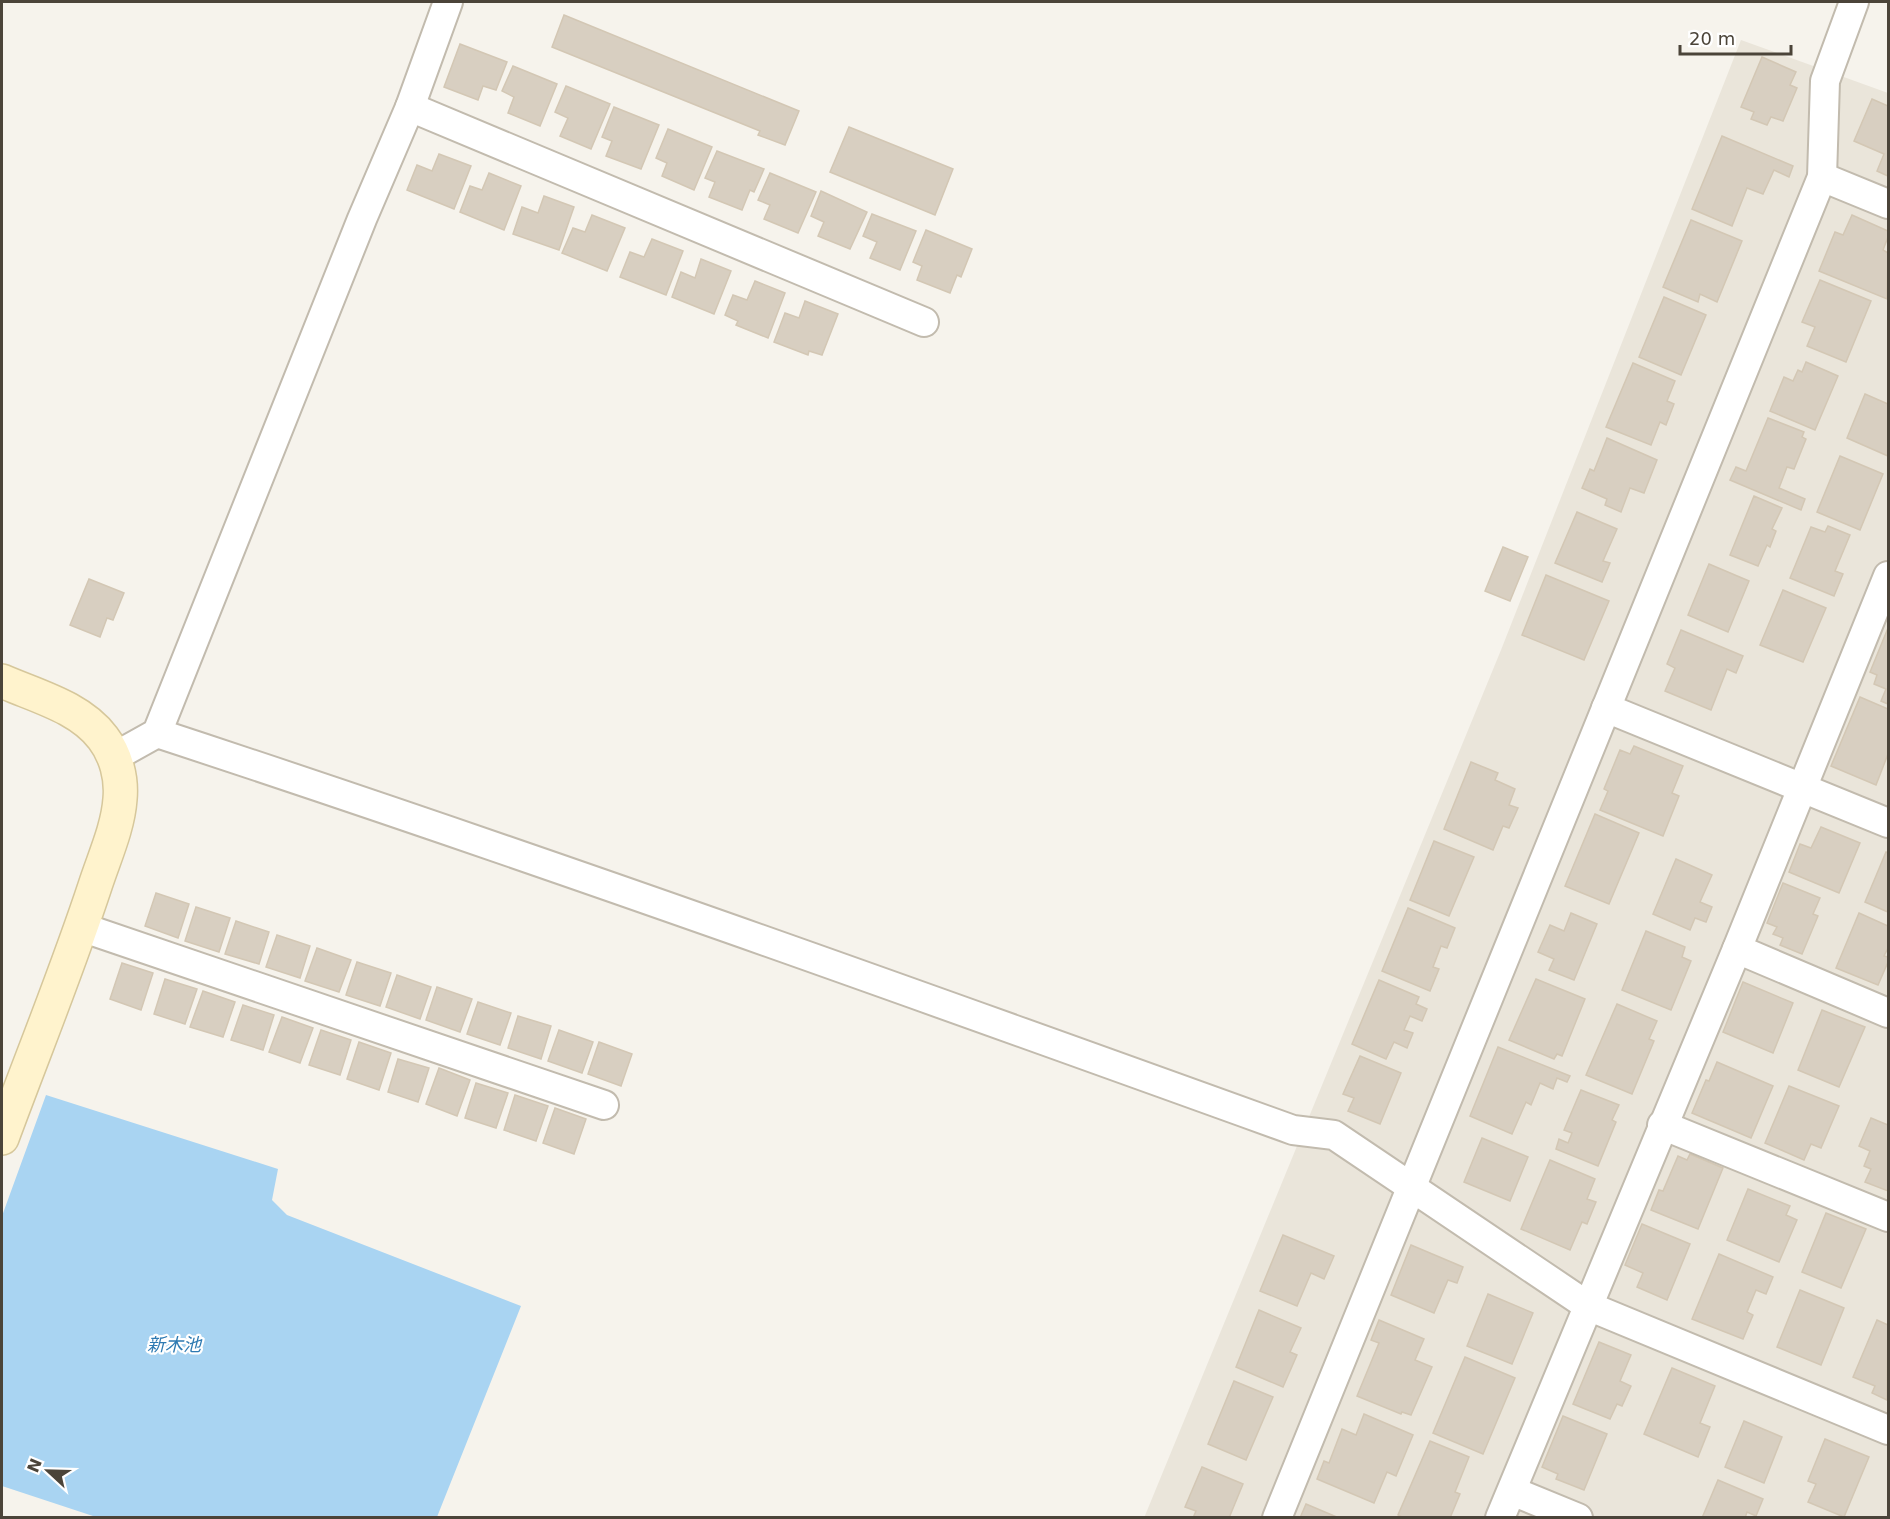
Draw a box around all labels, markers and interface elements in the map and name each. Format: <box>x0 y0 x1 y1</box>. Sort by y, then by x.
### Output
scale bar <box>1680 18 1791 56</box>
text: 20 m <box>1689 28 1735 49</box>
water label: 新木池 <box>147 1334 203 1355</box>
north arrow <box>18 1441 78 1501</box>
text: N <box>23 1456 46 1475</box>

